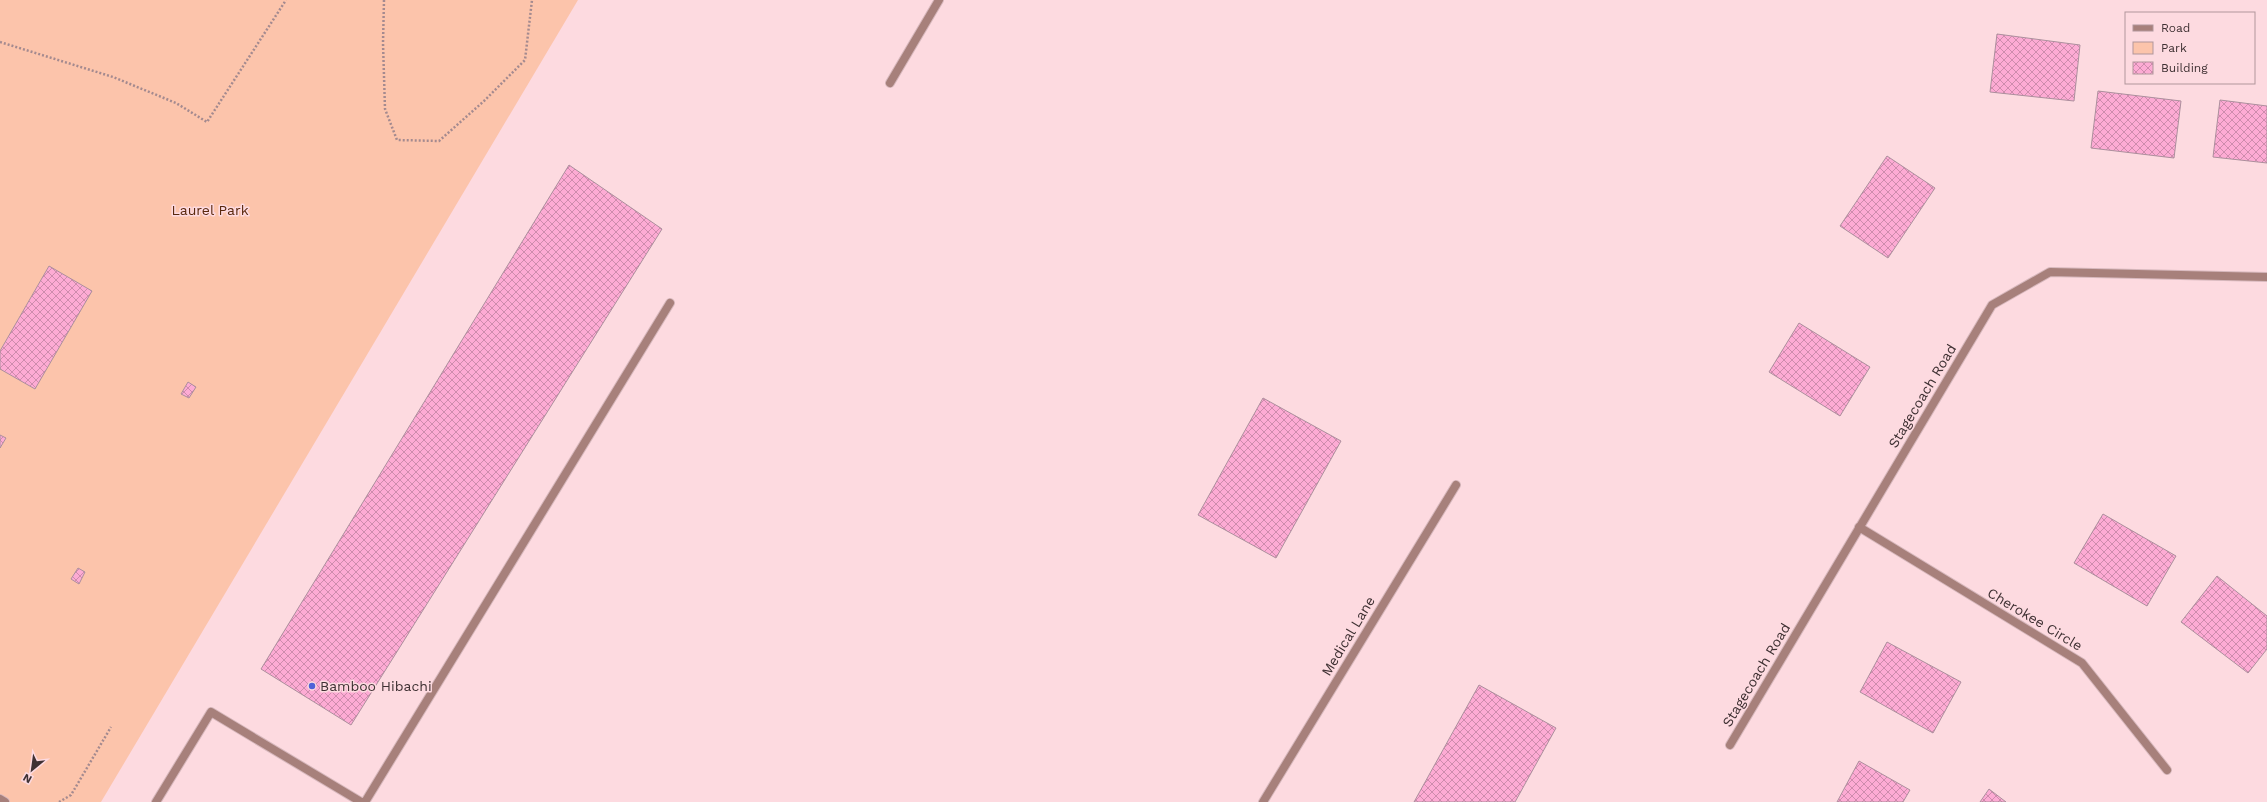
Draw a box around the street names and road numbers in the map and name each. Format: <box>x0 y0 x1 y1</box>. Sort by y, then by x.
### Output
street label: Stagecoach Road <box>1885 341 1959 451</box>
street label: Cherokee Circle <box>1985 584 2085 654</box>
street label: Medical Lane <box>1318 593 1378 679</box>
street label: Stagecoach Road <box>1719 620 1793 730</box>

